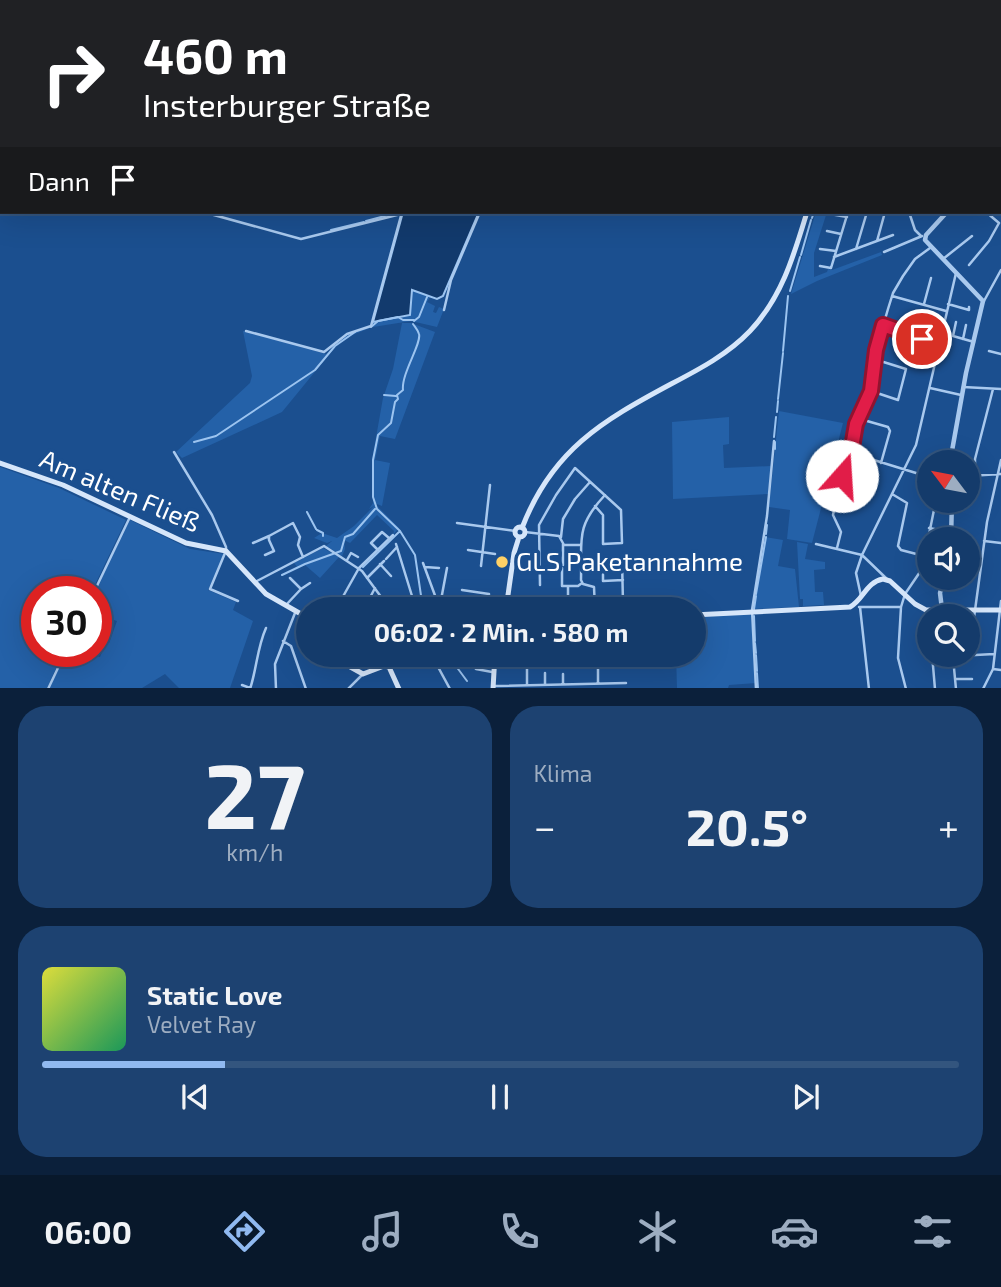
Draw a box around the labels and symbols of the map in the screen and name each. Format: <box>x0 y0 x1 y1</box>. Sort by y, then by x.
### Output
pin <box>892 309 952 369</box>
position arrow <box>805 439 879 513</box>
street label: Am alten Fließ <box>36 442 205 537</box>
north arrow <box>917 450 980 513</box>
place label: GLS Paketannahme <box>516 545 743 576</box>
marker: GLS Paketannahme <box>494 554 510 570</box>
speed limit sign: 30 <box>21 576 112 667</box>

